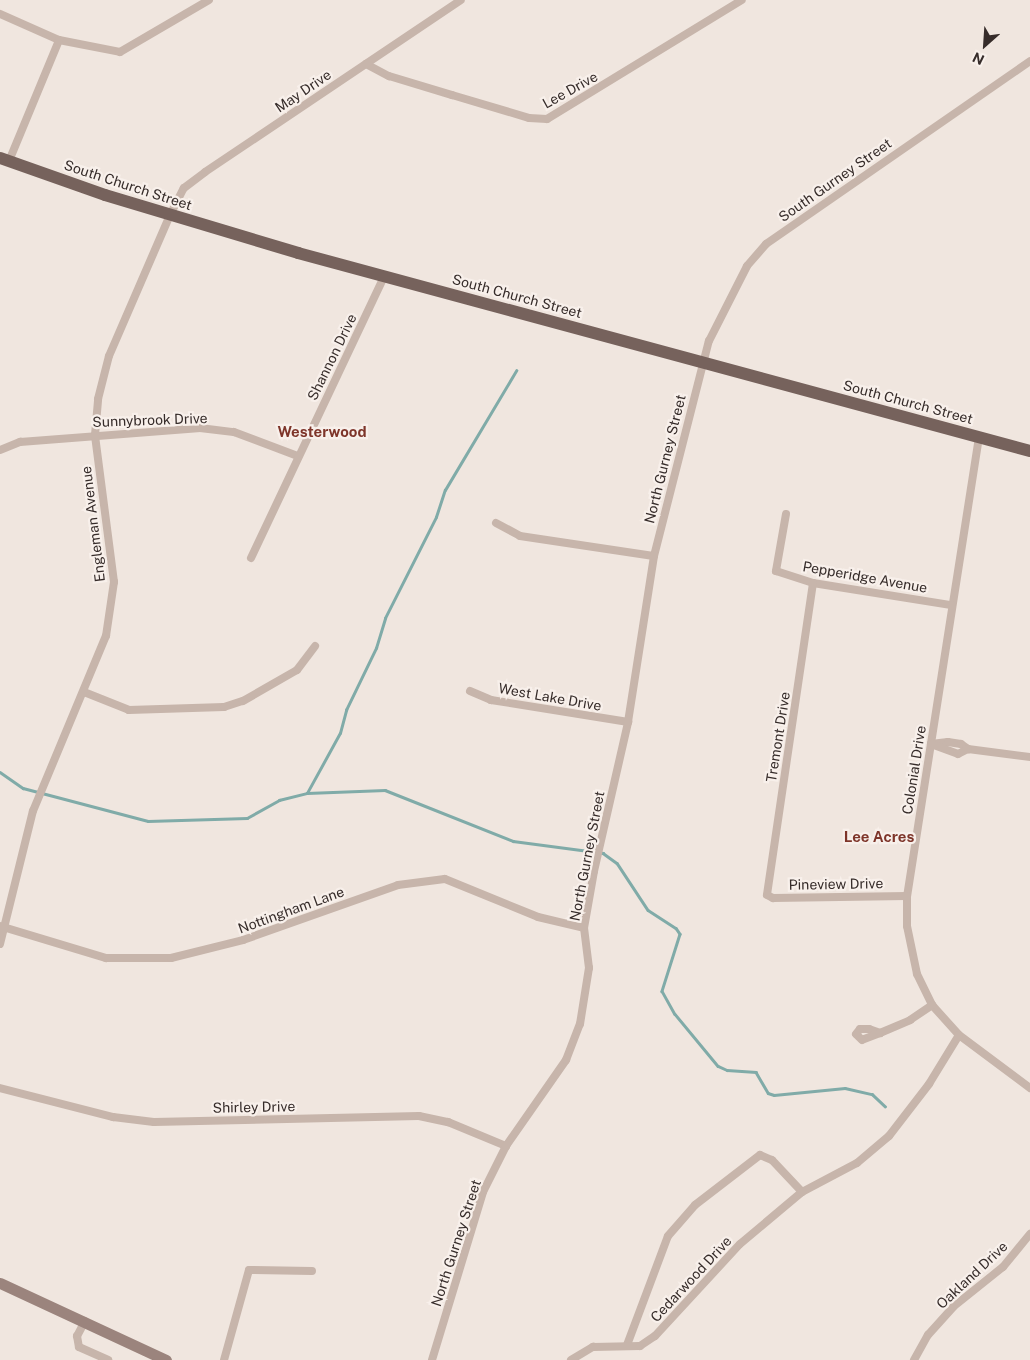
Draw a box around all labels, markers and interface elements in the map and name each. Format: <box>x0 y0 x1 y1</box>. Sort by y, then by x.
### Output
north arrow <box>960 20 1010 70</box>
text: N <box>970 49 987 68</box>
street label: May Drive <box>272 66 334 116</box>
street label: Lee Drive <box>539 68 601 112</box>
street label: South Gurney Street <box>775 135 895 225</box>
street label: South Church Street <box>62 156 194 214</box>
street label: South Church Street <box>450 271 584 321</box>
street label: Shannon Drive <box>304 311 360 403</box>
street label: South Church Street <box>841 377 975 427</box>
street label: North Gurney Street <box>641 393 689 525</box>
street label: Sunnybrook Drive <box>92 410 208 430</box>
district label: Westerwood <box>277 423 367 441</box>
street label: Engleman Avenue <box>78 465 108 583</box>
street label: Pepperidge Avenue <box>801 558 929 596</box>
street label: West Lake Drive <box>497 680 603 714</box>
street label: Tremont Drive <box>763 691 793 783</box>
street label: Colonial Drive <box>899 724 929 816</box>
street label: North Gurney Street <box>566 790 608 922</box>
district label: Lee Acres <box>844 828 914 846</box>
street label: Pineview Drive <box>789 875 883 893</box>
street label: Nottingham Lane <box>236 883 346 937</box>
street label: Shirley Drive <box>213 1098 295 1116</box>
street label: North Gurney Street <box>428 1178 484 1308</box>
street label: Cedarwood Drive <box>647 1233 735 1325</box>
street label: Oakland Drive <box>933 1238 1011 1312</box>

